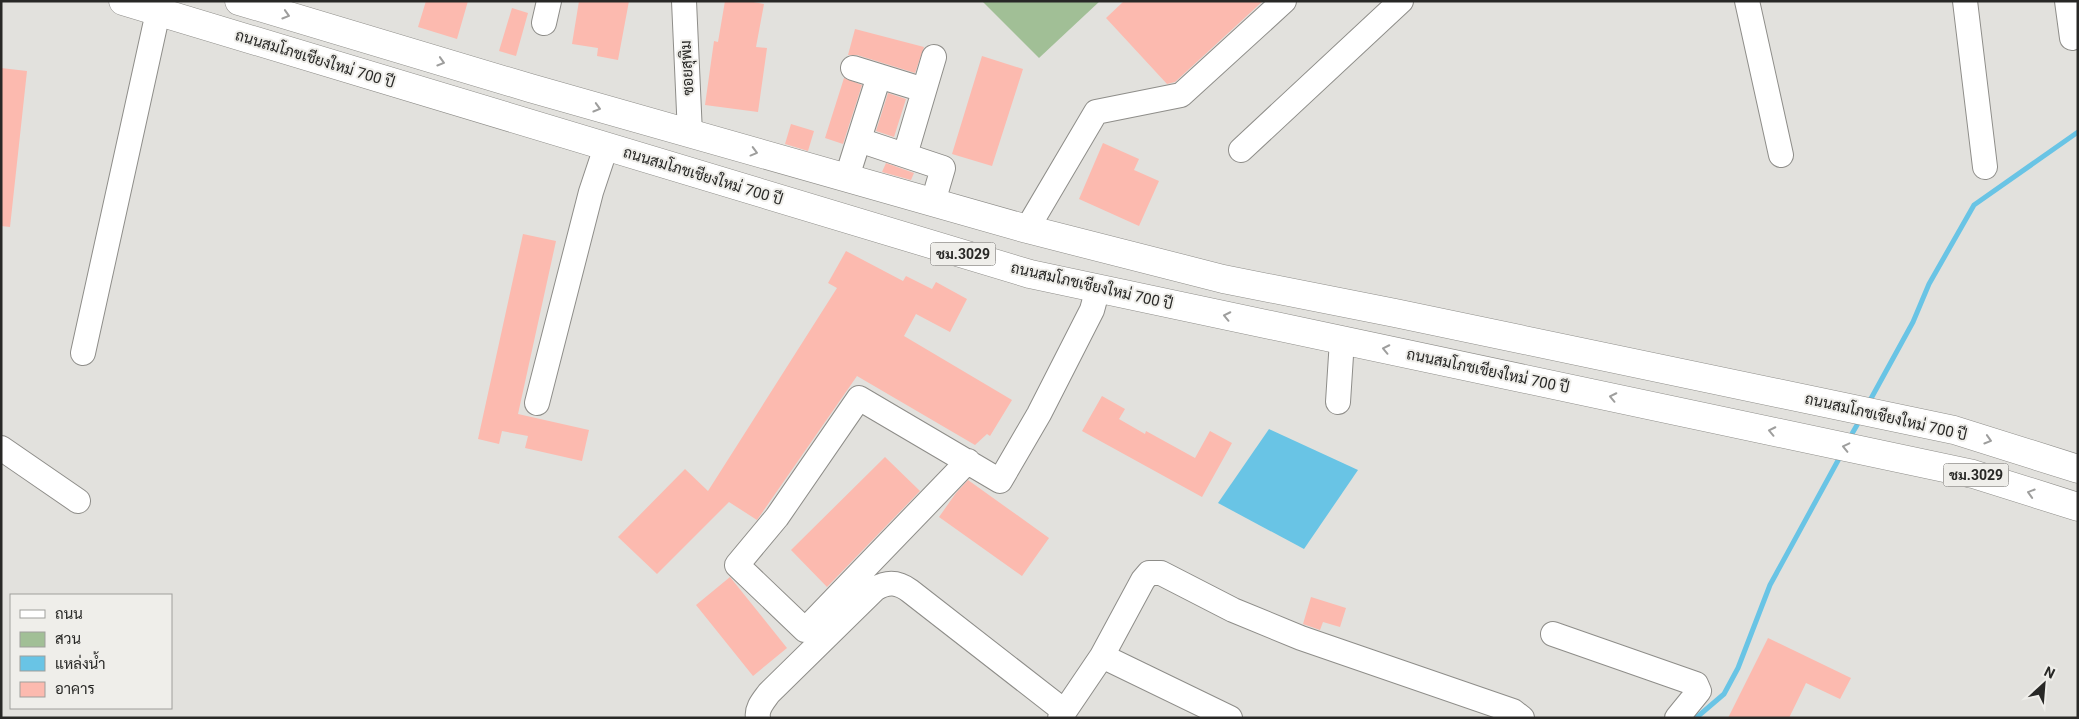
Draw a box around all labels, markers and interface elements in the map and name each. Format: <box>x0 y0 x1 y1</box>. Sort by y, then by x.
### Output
one-way arrow <box>281 10 289 20</box>
street label: ถนนสมโภชเชียงใหม่ 700 ปี <box>233 25 397 92</box>
street label: ซอยสุพิม <box>677 40 699 96</box>
one-way arrow <box>437 56 445 66</box>
one-way arrow <box>593 102 601 112</box>
street label: ถนนสมโภชเชียงใหม่ 700 ปี <box>621 142 785 209</box>
one-way arrow <box>749 146 758 157</box>
road number: ชม.3029 <box>930 242 996 266</box>
street label: ถนนสมโภชเชียงใหม่ 700 ปี <box>1009 258 1175 313</box>
one-way arrow <box>1222 311 1231 322</box>
one-way arrow <box>1381 344 1390 355</box>
street label: ถนนสมโภชเชียงใหม่ 700 ปี <box>1405 344 1571 397</box>
street label: ถนนสมโภชเชียงใหม่ 700 ปี <box>1803 389 1969 444</box>
one-way arrow <box>1609 392 1618 403</box>
one-way arrow <box>1768 426 1777 437</box>
one-way arrow <box>1983 435 1991 445</box>
one-way arrow <box>1841 442 1850 453</box>
road number: ชม.3029 <box>1944 464 2008 486</box>
one-way arrow <box>2028 488 2036 498</box>
legend <box>10 594 172 709</box>
text: ถนน <box>55 605 83 623</box>
text: สวน <box>55 630 81 648</box>
text: แหล่งน้ำ <box>55 651 106 673</box>
north arrow <box>2019 659 2069 709</box>
text: N <box>2042 663 2058 682</box>
text: อาคาร <box>55 680 95 698</box>

